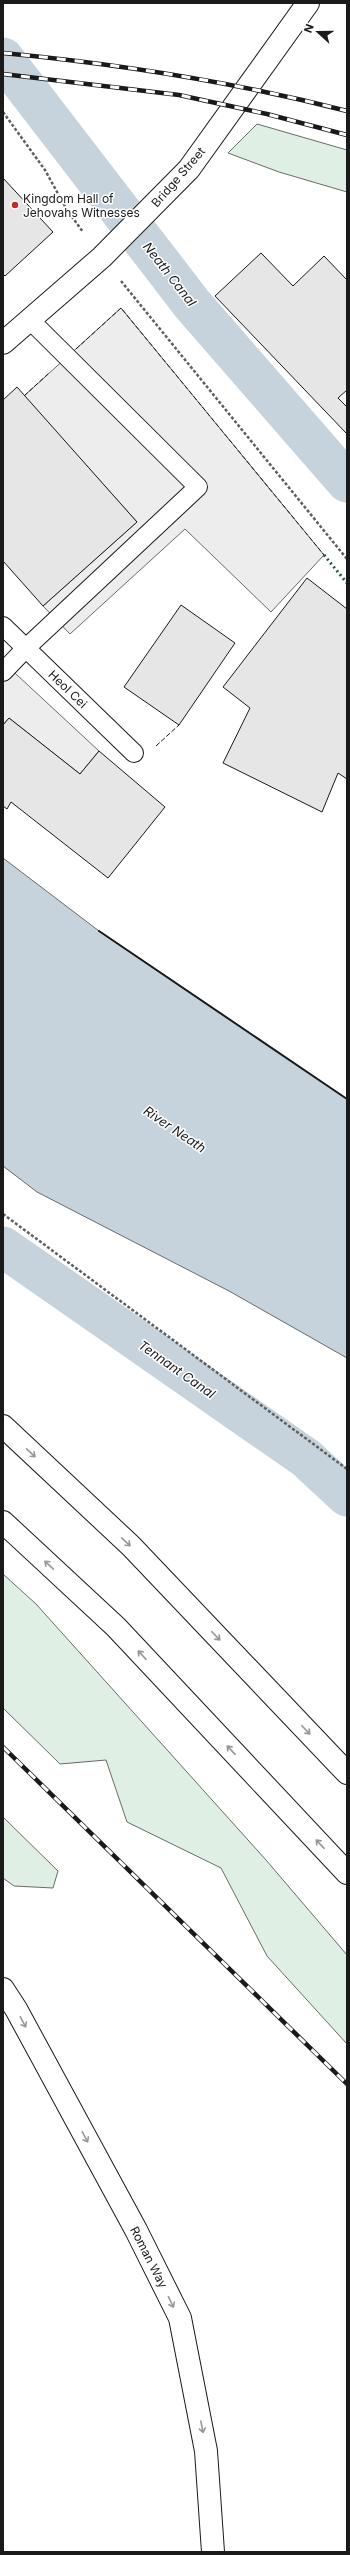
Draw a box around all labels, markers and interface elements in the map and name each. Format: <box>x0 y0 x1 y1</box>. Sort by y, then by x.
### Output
north arrow <box>298 12 338 52</box>
text: N <box>301 22 317 35</box>
street label: Bridge Street <box>148 144 208 210</box>
place label: Kingdom Hall of Jehovahs Witnesses <box>23 191 140 220</box>
marker: Kingdom Hall of Jehovahs Witnesses <box>10 200 20 210</box>
water label: Neath Canal <box>140 239 201 310</box>
street label: Heol Cei <box>46 667 91 711</box>
water label: River Neath <box>141 1102 210 1156</box>
water label: Tennant Canal <box>135 1337 219 1402</box>
one-way arrow <box>26 1448 36 1457</box>
one-way arrow <box>121 1537 132 1546</box>
one-way arrow <box>43 1560 54 1569</box>
one-way arrow <box>211 1631 221 1641</box>
one-way arrow <box>137 1650 147 1660</box>
one-way arrow <box>301 1725 311 1735</box>
one-way arrow <box>226 1745 236 1755</box>
one-way arrow <box>315 1839 325 1849</box>
one-way arrow <box>20 2016 28 2028</box>
one-way arrow <box>82 2130 90 2142</box>
street label: Roman Way <box>127 2224 171 2290</box>
one-way arrow <box>168 2295 176 2307</box>
one-way arrow <box>198 2420 206 2433</box>

